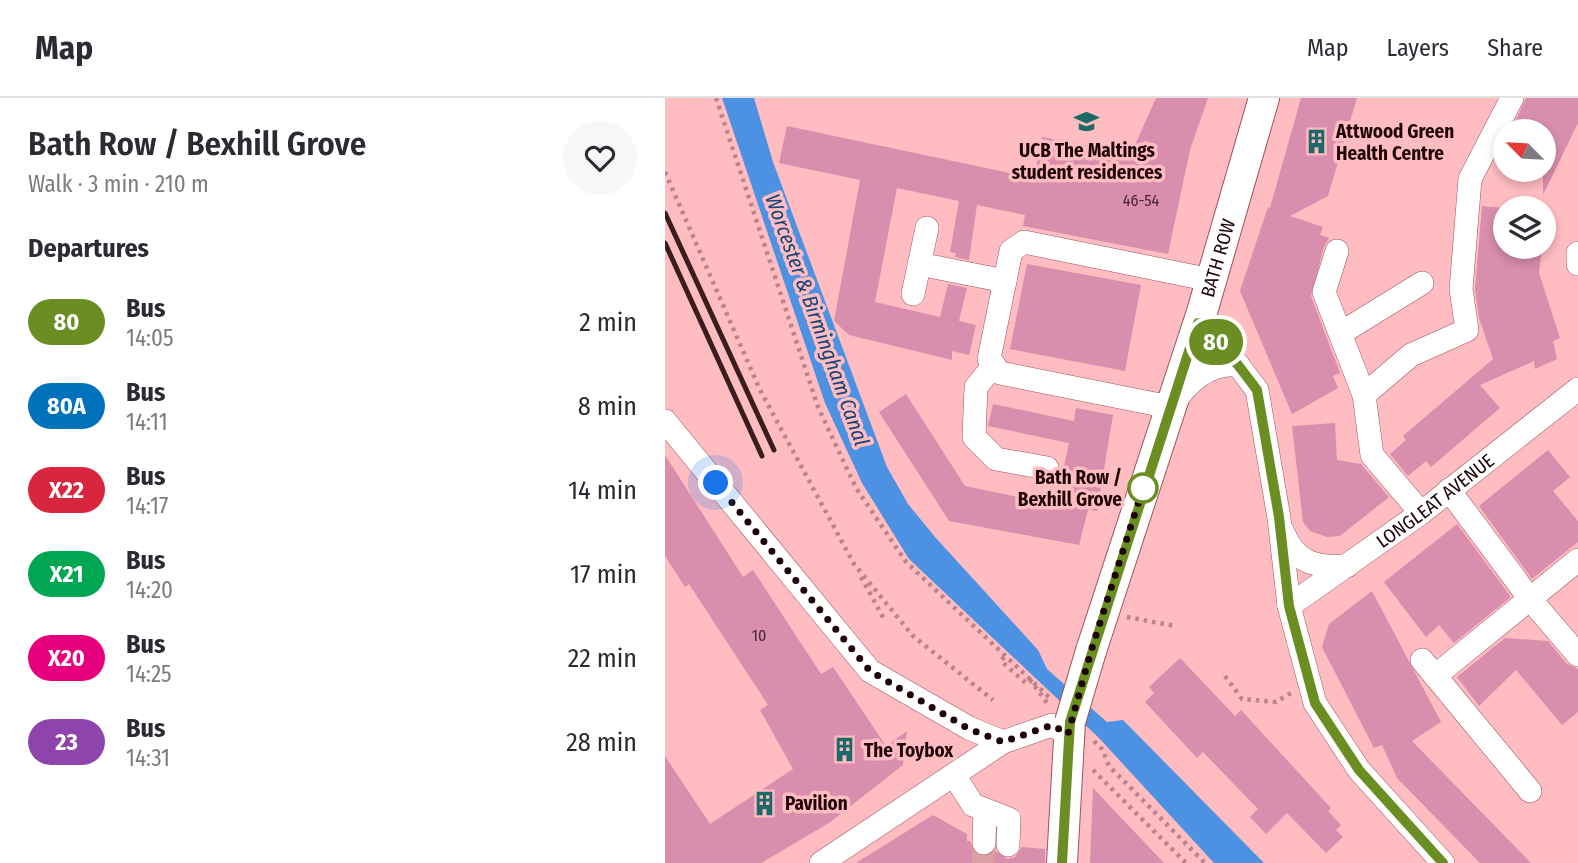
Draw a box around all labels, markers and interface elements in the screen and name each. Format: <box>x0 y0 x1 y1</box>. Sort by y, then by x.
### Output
text: Map <box>35 28 93 68</box>
text: Map <box>1307 34 1349 62</box>
text: Layers <box>1387 34 1449 62</box>
text: Share <box>1487 34 1543 62</box>
school or university icon: UCB The Maltings student residences <box>1073 108 1101 136</box>
north arrow <box>1493 119 1556 182</box>
map controls <box>1493 119 1556 259</box>
place label: Attwood Green Health Centre <box>1335 120 1454 165</box>
button: heart <box>563 121 637 195</box>
text: Bath Row / Bexhill Grove <box>28 124 366 164</box>
building icon: Attwood Green Health Centre <box>1302 128 1330 156</box>
place label: UCB The Maltings student residences <box>1012 139 1163 184</box>
text: Walk · 3 min · 210 m <box>28 170 209 198</box>
water label: Worcester & Birmingham Canal <box>759 190 875 450</box>
house number: 46-54 <box>1123 191 1160 210</box>
button: layers <box>1493 196 1556 259</box>
street label: BATH ROW <box>1196 216 1240 300</box>
text: Departures <box>28 233 149 264</box>
text: Bus <box>126 293 165 324</box>
text: 2 min <box>579 307 637 338</box>
text: 80 <box>54 308 79 336</box>
line badge: 80 <box>1185 319 1247 365</box>
text: 14:05 <box>126 324 174 352</box>
text: 80 <box>1203 328 1229 356</box>
text: Bus <box>126 377 165 408</box>
text: 8 min <box>578 391 637 422</box>
text: 80A <box>47 392 86 420</box>
text: 14:11 <box>126 408 168 436</box>
street label: LONGLEAT AVENUE <box>1372 449 1499 553</box>
text: Bus <box>126 461 165 492</box>
your location <box>698 465 733 500</box>
place label: Bath Row / Bexhill Grove <box>1018 466 1122 511</box>
marker: Bath Row / Bexhill Grove <box>1128 473 1158 503</box>
text: 14 min <box>568 475 637 506</box>
text: X22 <box>49 476 84 504</box>
text: 14:17 <box>126 492 168 520</box>
text: Bus <box>126 545 165 576</box>
text: 17 min <box>570 559 637 590</box>
text: X21 <box>50 560 83 588</box>
text: 14:20 <box>126 576 173 604</box>
house number: 10 <box>752 626 766 645</box>
text: Bus <box>126 629 165 660</box>
text: 22 min <box>568 643 637 674</box>
text: X20 <box>48 644 85 672</box>
text: 14:25 <box>126 660 172 688</box>
text: Bus <box>126 713 165 744</box>
text: 28 min <box>566 727 637 758</box>
text: 23 <box>55 728 78 756</box>
building icon: The Toybox <box>830 736 858 764</box>
place label: The Toybox <box>864 739 954 762</box>
text: 14:31 <box>126 744 170 772</box>
building icon: Pavilion <box>751 789 779 817</box>
place label: Pavilion <box>785 792 848 815</box>

